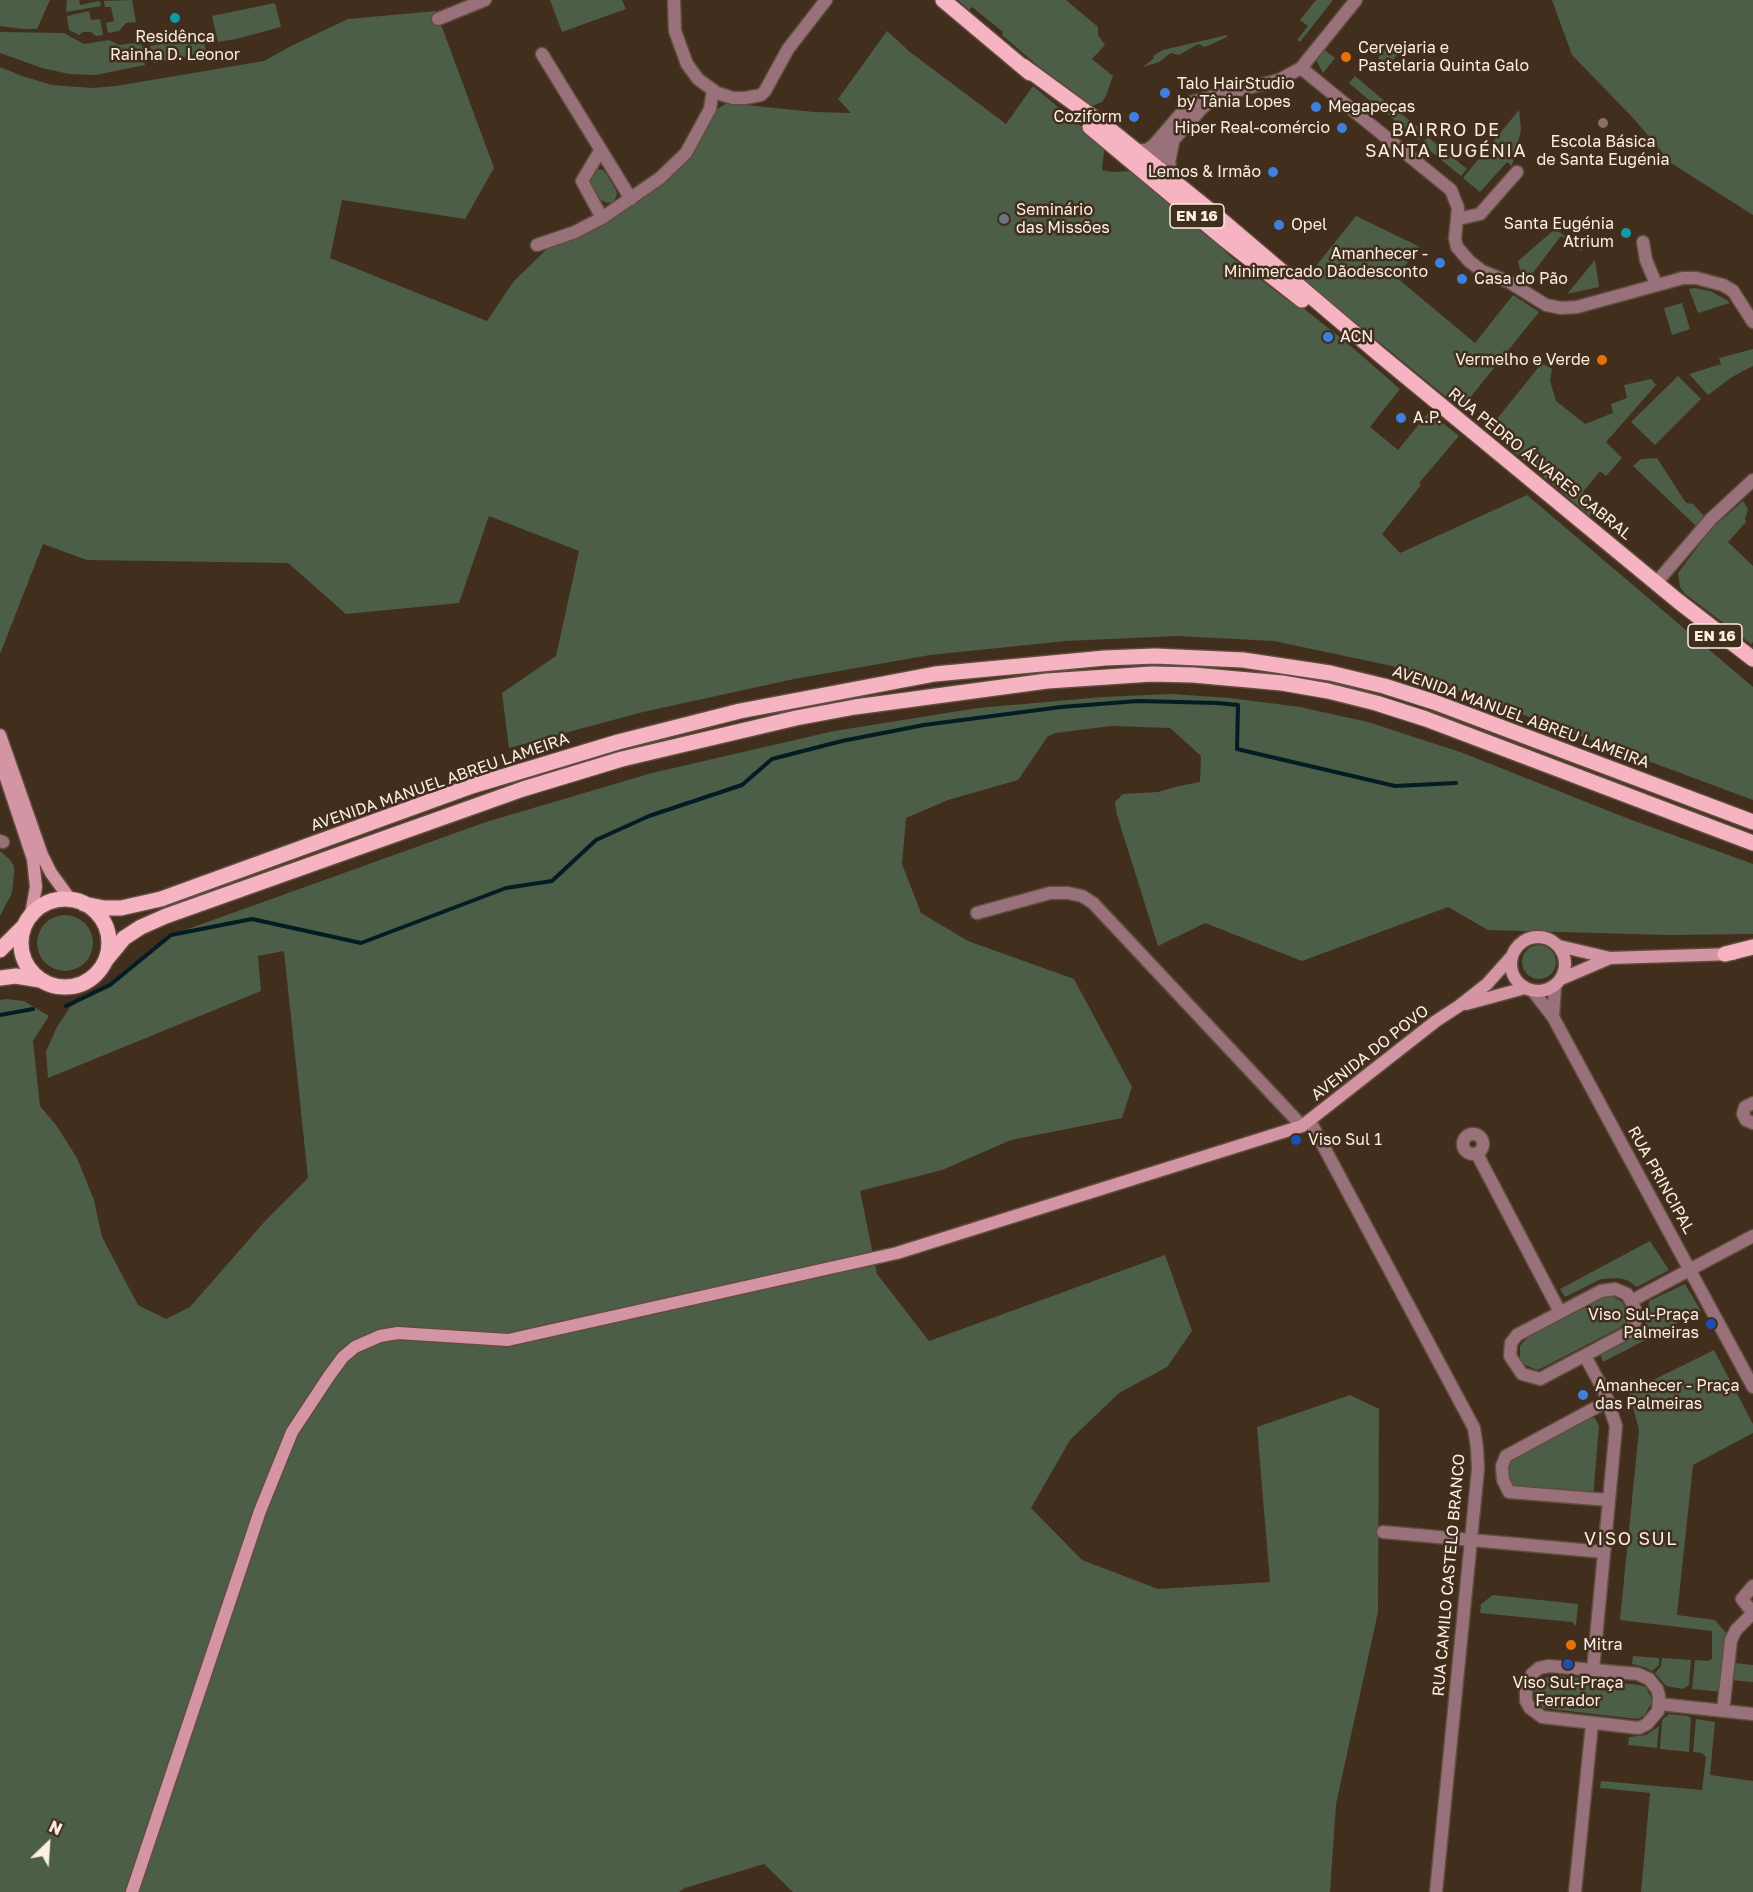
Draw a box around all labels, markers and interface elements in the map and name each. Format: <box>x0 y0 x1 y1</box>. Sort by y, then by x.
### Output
marker: Residênca Rainha D. Leonor <box>168 11 182 25</box>
place label: Residênca Rainha D. Leonor <box>110 27 240 65</box>
place label: Cervejaria e Pastelaria Quinta Galo <box>1358 38 1529 76</box>
marker: Cervejaria e Pastelaria Quinta Galo <box>1339 50 1353 64</box>
place label: Talo HairStudio by Tânia Lopes <box>1177 74 1295 112</box>
marker: Talo HairStudio by Tânia Lopes <box>1158 86 1172 100</box>
place label: Megapeças <box>1328 97 1415 117</box>
marker: Megapeças <box>1309 100 1323 114</box>
place label: Coziform <box>1053 107 1122 127</box>
marker: Coziform <box>1127 110 1141 124</box>
marker: Escola Básica de Santa Eugénia <box>1596 116 1610 130</box>
place label: Hiper Real-comércio <box>1174 118 1330 138</box>
district label: BAIRRO DE SANTA EUGÉNIA <box>1365 119 1527 162</box>
marker: Hiper Real-comércio <box>1335 121 1349 135</box>
place label: Escola Básica de Santa Eugénia <box>1536 132 1670 170</box>
place label: Lemos & Irmão <box>1148 162 1261 182</box>
marker: Lemos & Irmão <box>1266 165 1280 179</box>
place label: Seminário das Missões <box>1016 200 1110 238</box>
road number: EN 16 <box>1170 204 1224 228</box>
marker: Seminário das Missões <box>997 212 1011 226</box>
place label: Santa Eugénia Atrium <box>1504 214 1614 252</box>
place label: Opel <box>1291 215 1327 235</box>
marker: Opel <box>1272 218 1286 232</box>
marker: Santa Eugénia Atrium <box>1619 226 1633 240</box>
place label: Amanhecer - Minimercado Dãodesconto <box>1224 244 1428 282</box>
marker: Amanhecer - Minimercado Dãodesconto <box>1433 256 1447 270</box>
place label: Casa do Pão <box>1474 269 1568 289</box>
marker: Casa do Pão <box>1455 272 1469 286</box>
place label: ACN <box>1340 327 1373 347</box>
marker: ACN <box>1321 330 1335 344</box>
place label: Vermelho e Verde <box>1455 350 1590 370</box>
marker: Vermelho e Verde <box>1595 353 1609 367</box>
street label: RUA PEDRO ÁLVARES CABRAL <box>1444 384 1636 544</box>
place label: A.P. <box>1413 408 1442 428</box>
marker: A.P. <box>1394 411 1408 425</box>
road number: EN 16 <box>1688 624 1742 648</box>
street label: AVENIDA MANUEL ABREU LAMEIRA <box>1390 661 1652 773</box>
street label: AVENIDA MANUEL ABREU LAMEIRA <box>308 729 572 835</box>
street label: AVENIDA DO POVO <box>1307 1001 1433 1105</box>
street label: RUA PRINCIPAL <box>1623 1123 1699 1237</box>
place label: Viso Sul 1 <box>1308 1130 1382 1150</box>
marker: Viso Sul 1 <box>1289 1133 1303 1147</box>
place label: Viso Sul-Praça Palmeiras <box>1588 1305 1699 1343</box>
marker: Viso Sul-Praça Palmeiras <box>1704 1317 1718 1331</box>
place label: Amanhecer - Praça das Palmeiras <box>1595 1376 1740 1414</box>
marker: Amanhecer - Praça das Palmeiras <box>1576 1388 1590 1402</box>
street label: RUA CAMILO CASTELO BRANCO <box>1429 1453 1469 1697</box>
district label: VISO SUL <box>1584 1528 1678 1550</box>
place label: Mitra <box>1583 1635 1623 1655</box>
marker: Mitra <box>1564 1638 1578 1652</box>
marker: Viso Sul-Praça Ferrador <box>1561 1657 1575 1671</box>
place label: Viso Sul-Praça Ferrador <box>1513 1673 1623 1711</box>
north arrow <box>18 1814 78 1874</box>
text: N <box>46 1816 65 1839</box>

